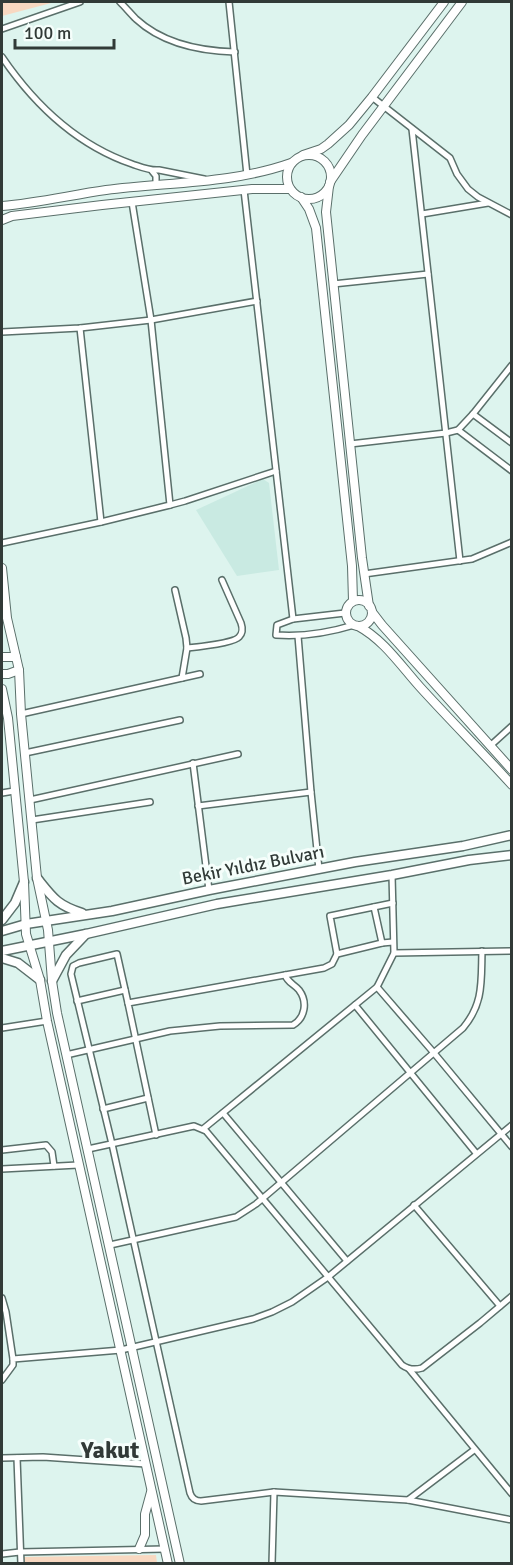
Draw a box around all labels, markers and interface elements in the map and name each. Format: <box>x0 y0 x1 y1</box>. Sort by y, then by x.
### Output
scale bar <box>15 12 114 50</box>
text: 100 m <box>24 22 71 44</box>
street label: Bekir Yıldız Bulvarı <box>180 840 326 890</box>
district label: Yakut <box>80 1435 139 1465</box>

